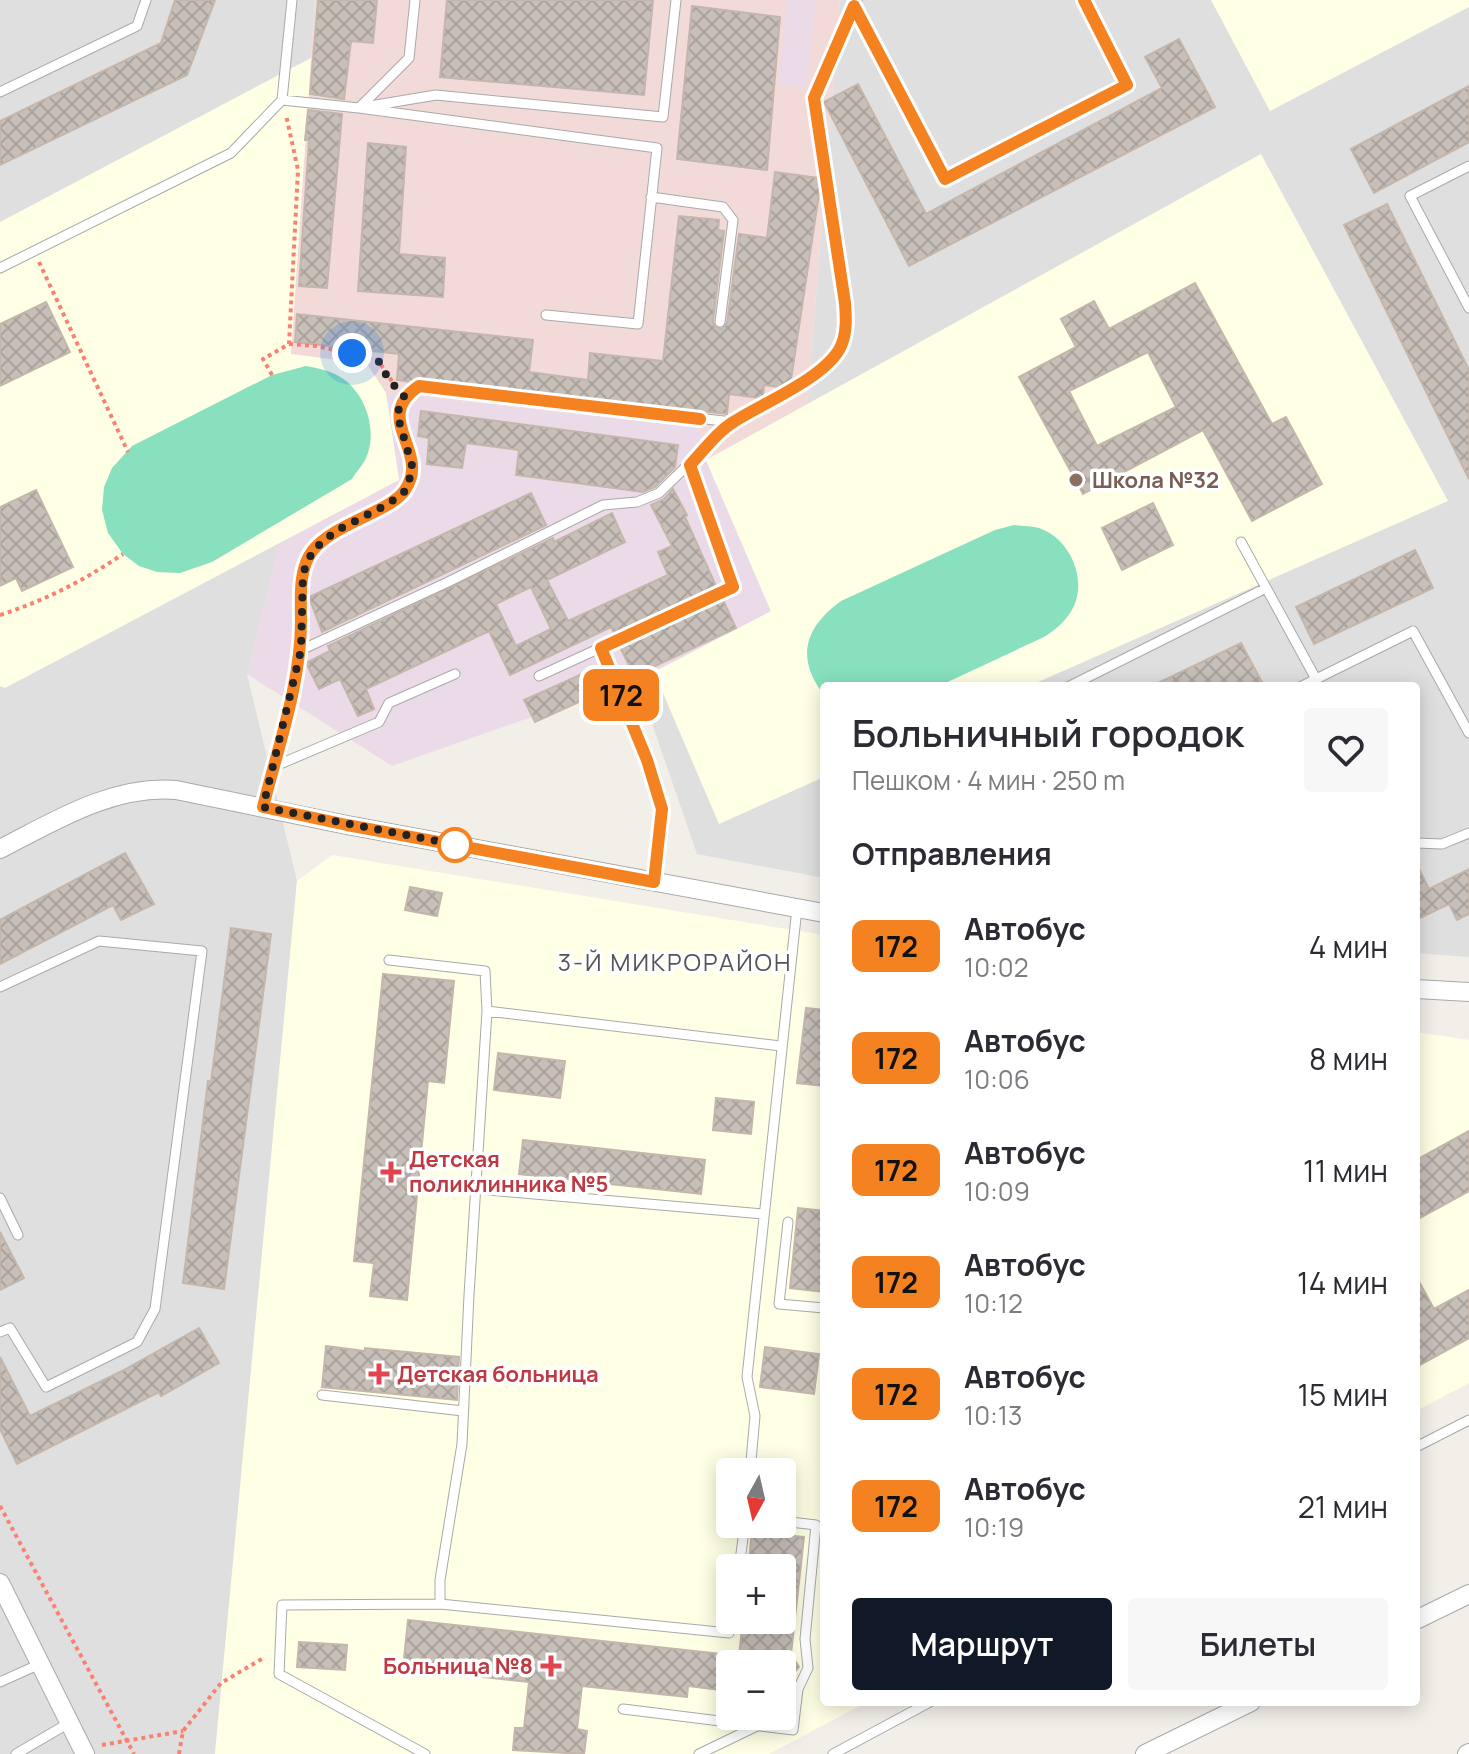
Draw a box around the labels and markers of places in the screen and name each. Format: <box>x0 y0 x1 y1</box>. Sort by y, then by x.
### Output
place label: Школа №32 <box>1092 465 1219 495</box>
marker: Школа №32 <box>1067 471 1085 489</box>
unlabelled marker <box>438 828 472 862</box>
place label: Детская поликлинника №5 <box>409 1144 608 1199</box>
marker: Детская поликлинника №5 <box>380 1161 402 1183</box>
place label: Детская больница <box>397 1359 599 1389</box>
marker: Детская больница <box>368 1363 390 1385</box>
place label: Больница №8 <box>383 1651 533 1681</box>
marker: Больница №8 <box>540 1655 562 1677</box>

